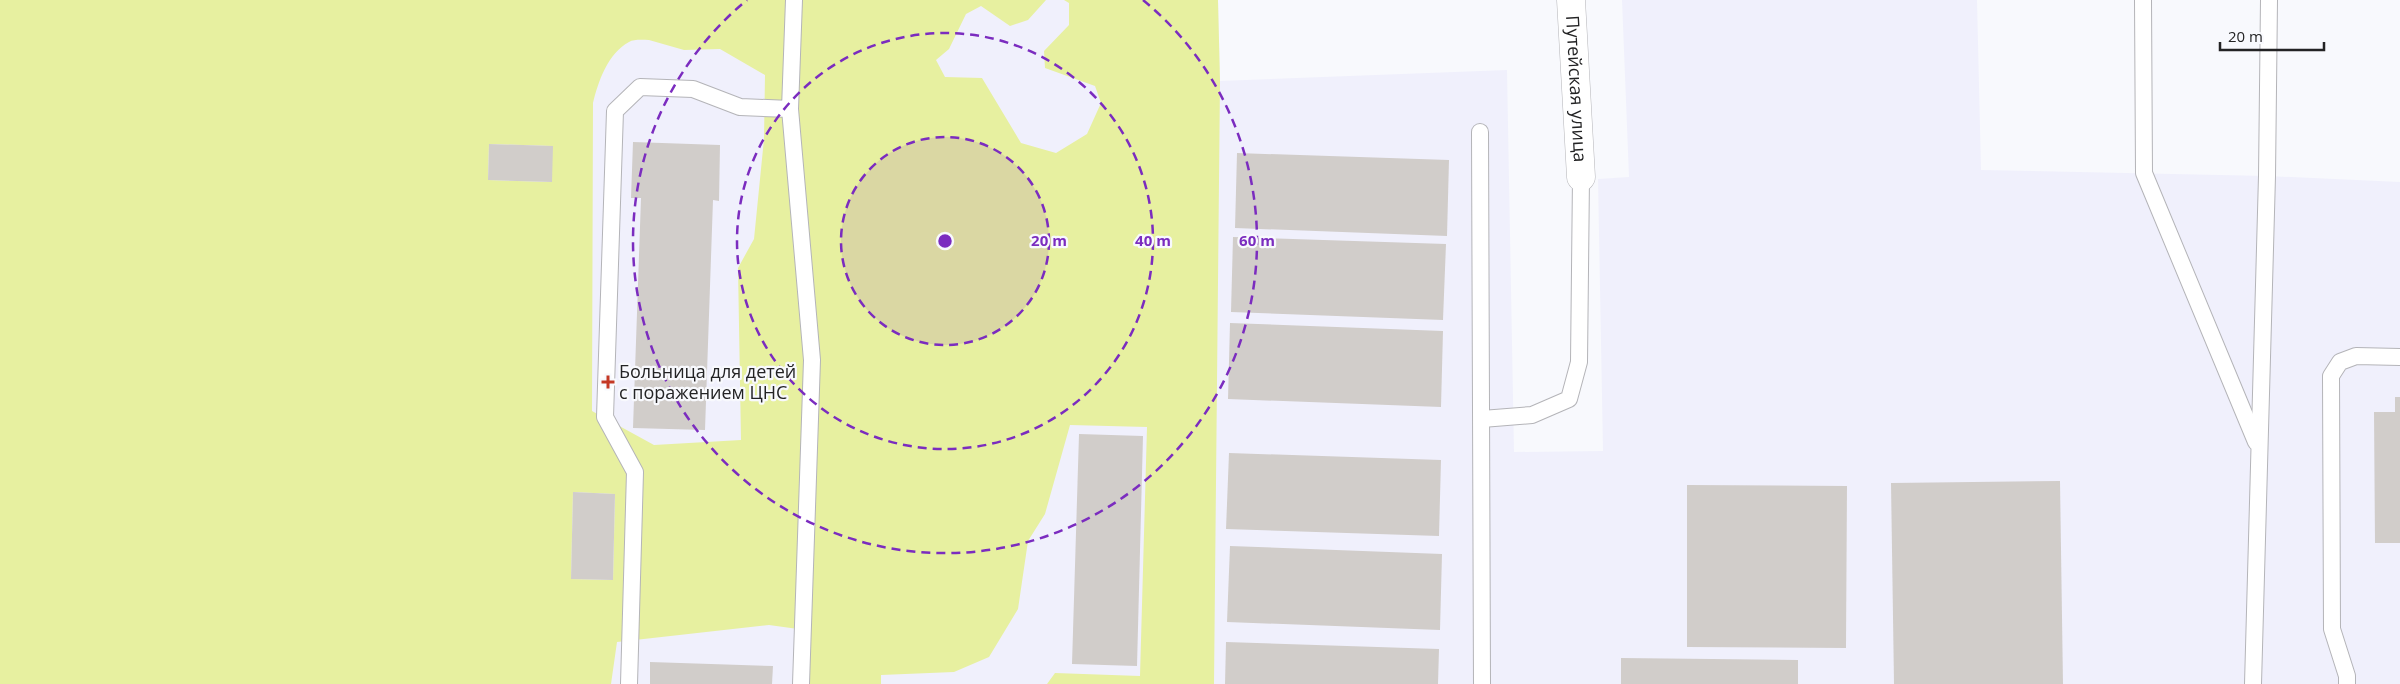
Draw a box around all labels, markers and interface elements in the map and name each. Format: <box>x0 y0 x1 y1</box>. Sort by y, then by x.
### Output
street label: Путейская улица <box>1561 15 1593 163</box>
scale bar <box>2220 20 2324 52</box>
text: 20 m <box>2228 26 2263 46</box>
text: 20 m <box>1031 230 1067 250</box>
text: 40 m <box>1135 230 1171 250</box>
text: 60 m <box>1239 230 1275 250</box>
centre of rings <box>936 232 954 250</box>
place label: Больница для детей с поражением ЦНС <box>619 359 796 404</box>
marker: Больница для детей с поражением ЦНС <box>601 375 615 389</box>

